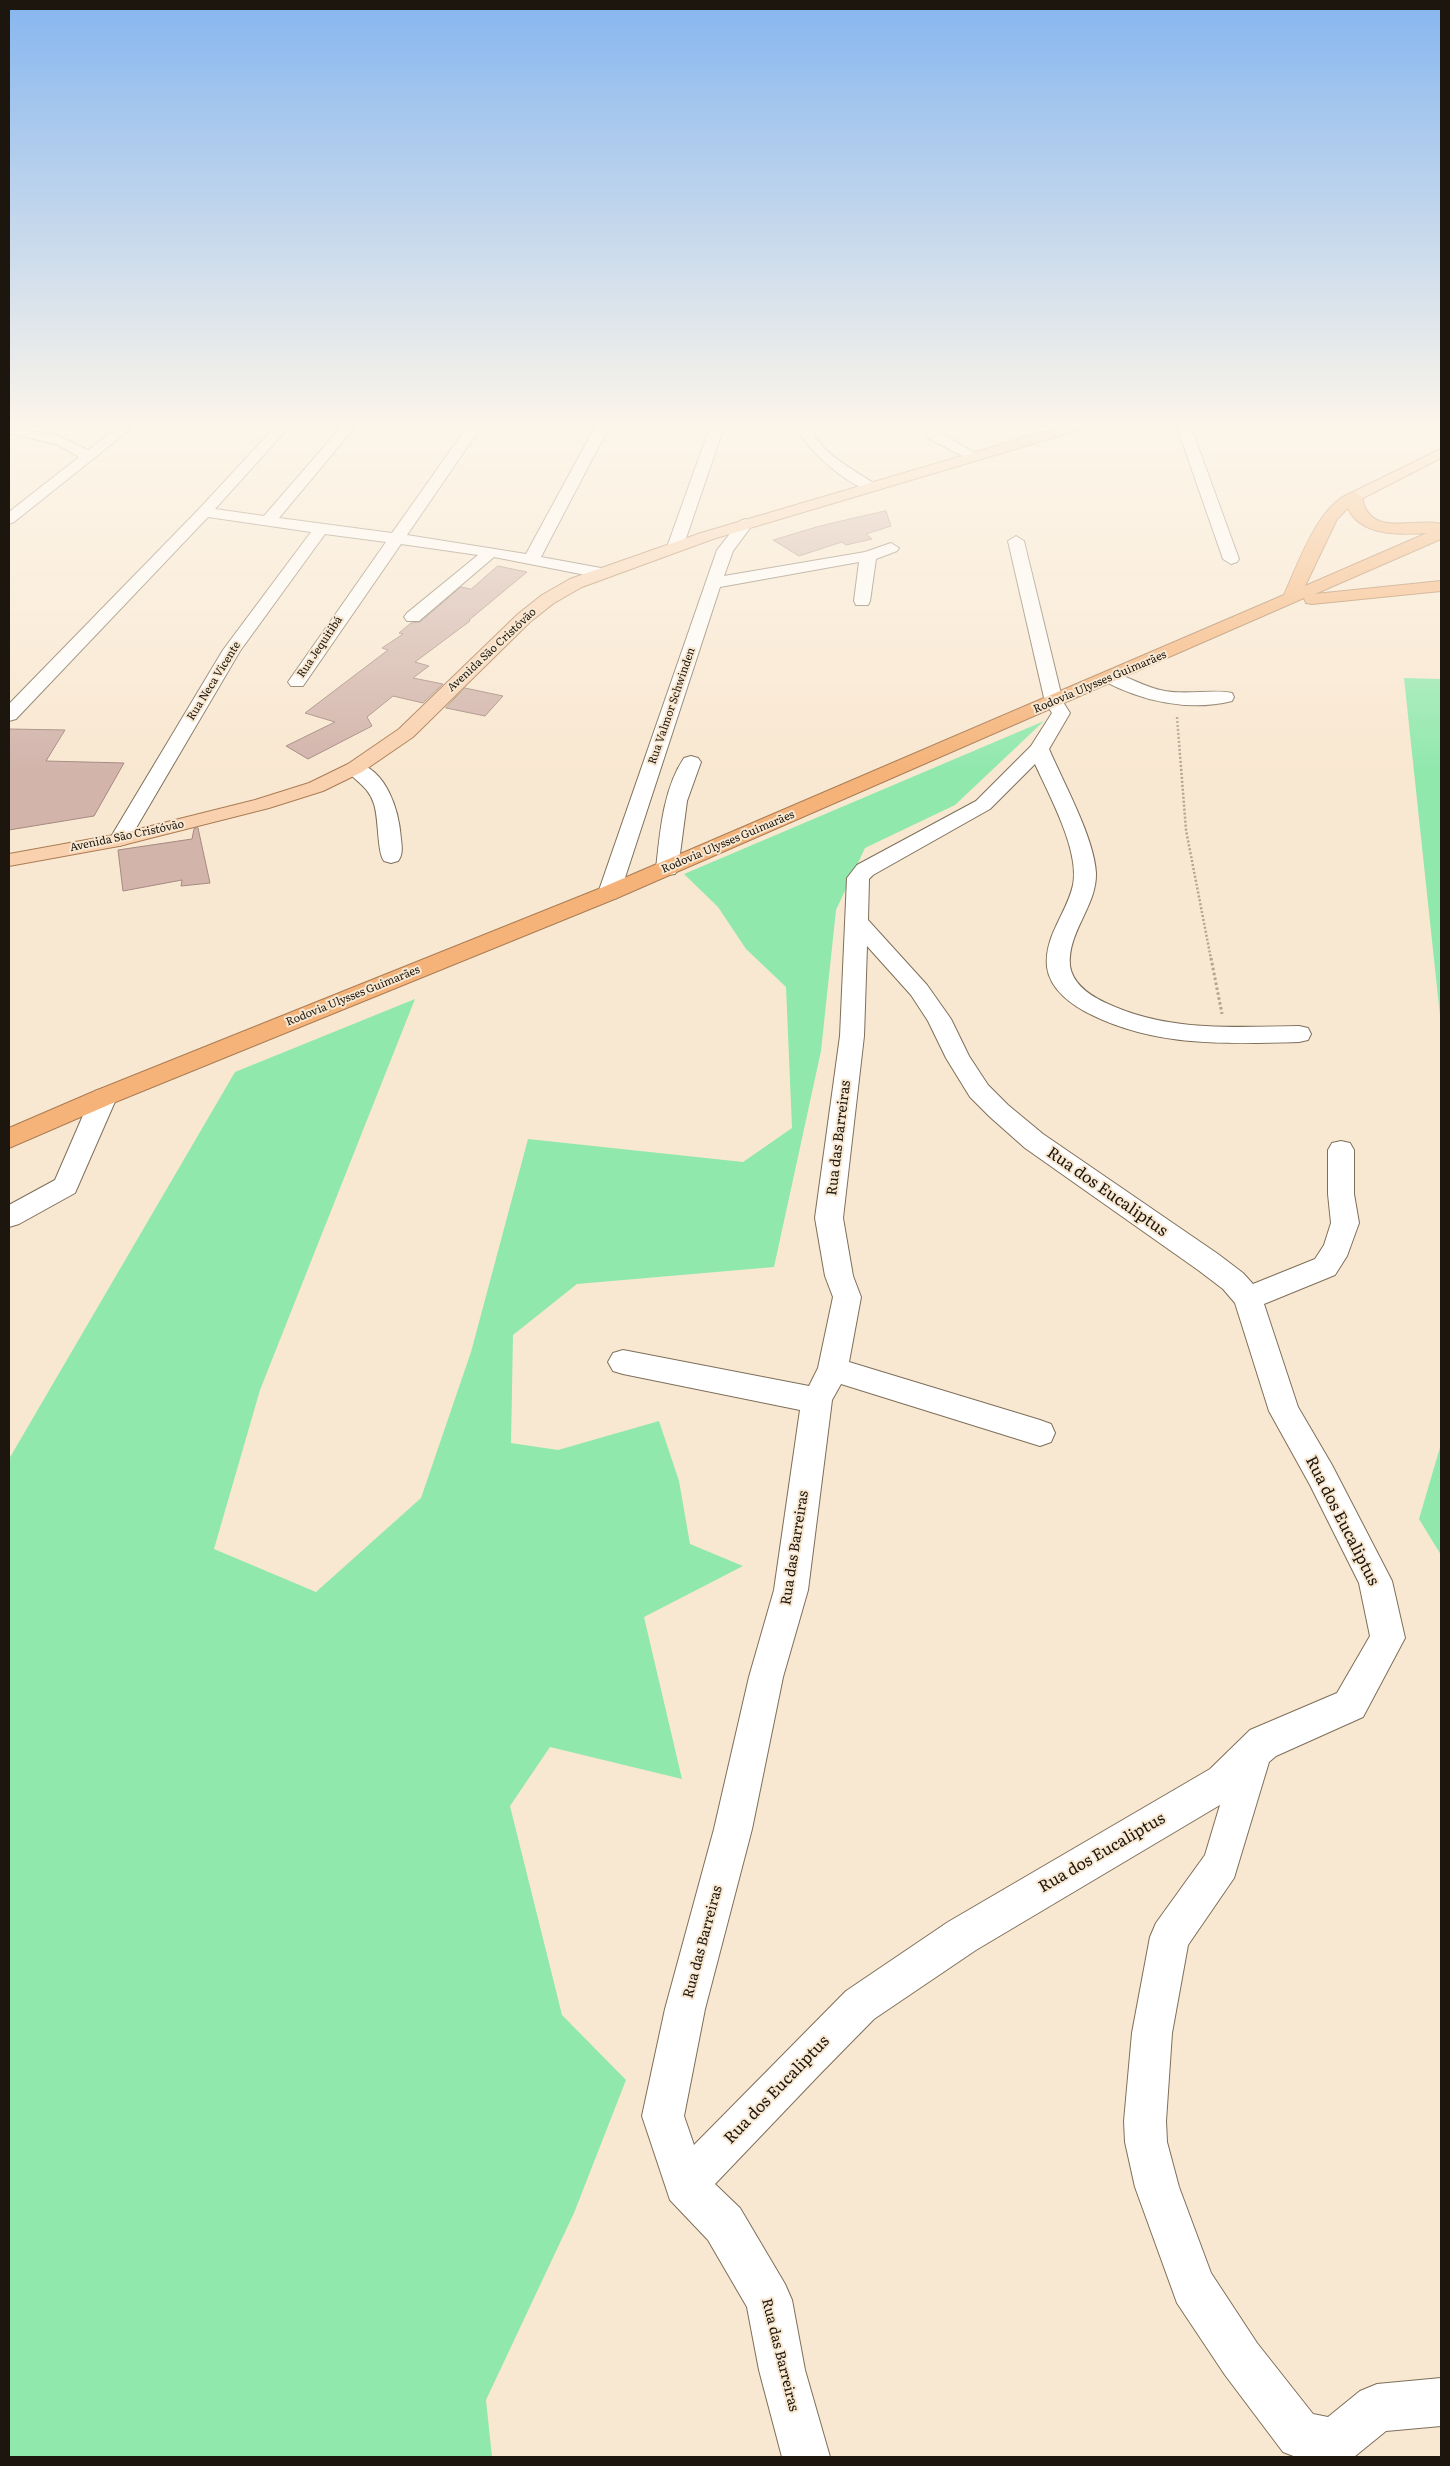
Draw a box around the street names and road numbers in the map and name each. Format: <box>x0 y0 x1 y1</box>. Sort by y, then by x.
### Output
street label: Avenida São Cristóvão <box>445 605 539 695</box>
street label: Rua Jequitibá <box>295 614 345 680</box>
street label: Rua Neca Vicente <box>184 639 244 723</box>
street label: Rua Valmor Schwinden <box>646 646 698 766</box>
street label: Rodovia Ulysses Guimarães <box>1032 648 1168 716</box>
street label: Rodovia Ulysses Guimarães <box>660 808 796 876</box>
street label: Avenida São Cristóvão <box>69 817 185 855</box>
street label: Rodovia Ulysses Guimarães <box>284 963 422 1029</box>
street label: Rua das Barreiras <box>824 1079 854 1197</box>
street label: Rua dos Eucaliptus <box>1043 1143 1171 1241</box>
street label: Rua dos Eucaliptus <box>1301 1453 1383 1589</box>
street label: Rua das Barreiras <box>778 1489 812 1607</box>
street label: Rua dos Eucaliptus <box>1035 1809 1169 1897</box>
street label: Rua das Barreiras <box>680 1884 726 2000</box>
street label: Rua dos Eucaliptus <box>720 2032 834 2148</box>
street label: Rua das Barreiras <box>758 2297 802 2413</box>

